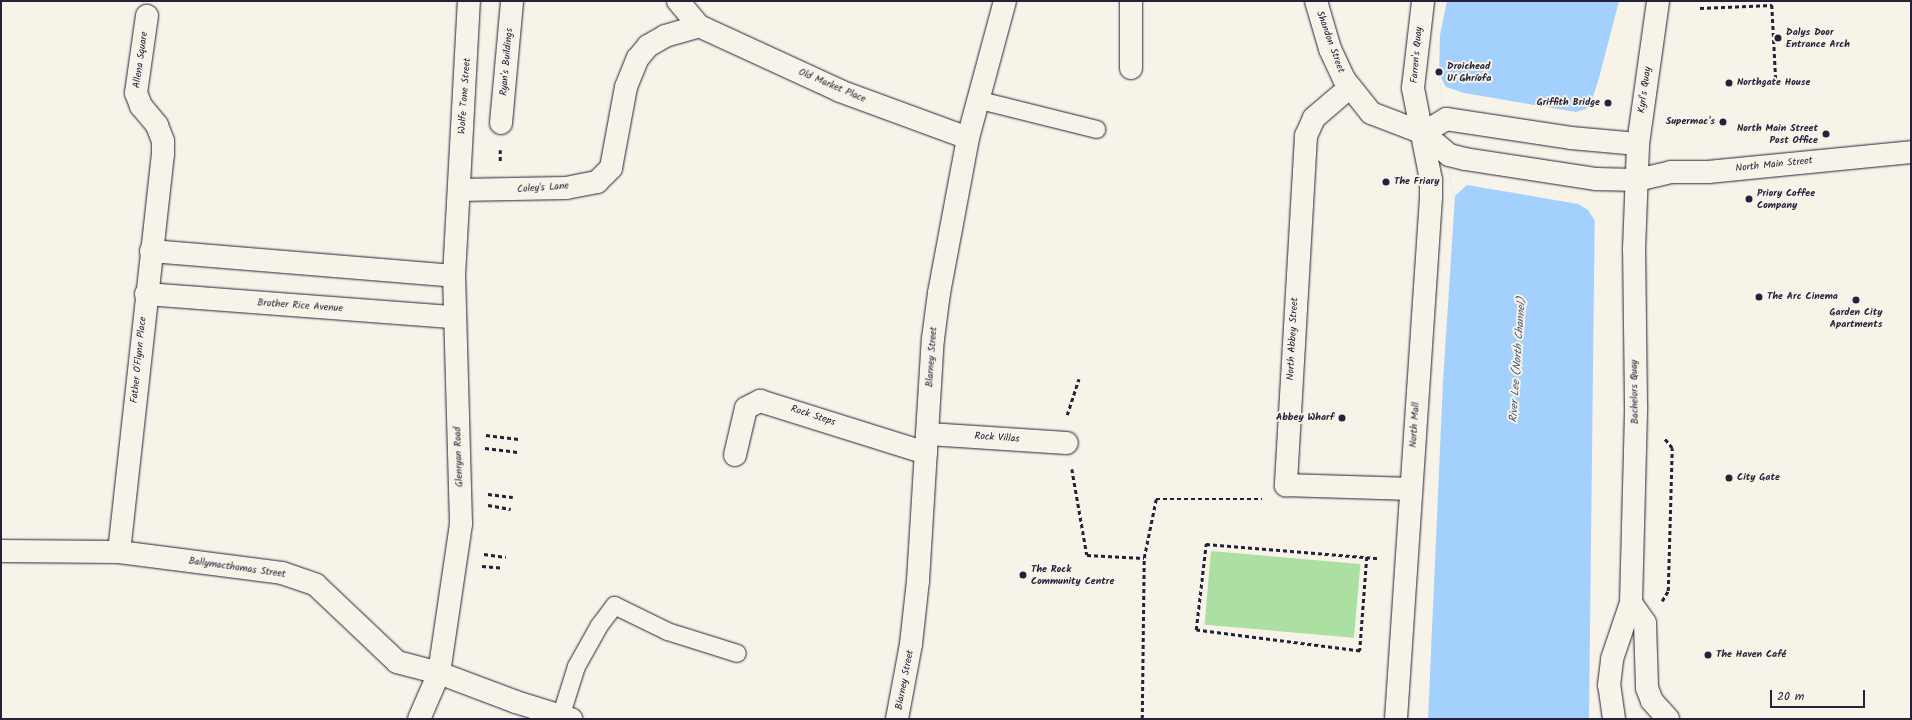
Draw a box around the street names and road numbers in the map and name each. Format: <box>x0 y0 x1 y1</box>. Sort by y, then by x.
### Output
street label: Shandon Street <box>1313 9 1347 75</box>
street label: Farren's Quay <box>1409 26 1425 84</box>
street label: Ryan's Buildings <box>498 28 516 96</box>
street label: Allena Square <box>131 31 151 89</box>
street label: Wolfe Tone Street <box>456 58 474 134</box>
street label: Old Market Place <box>796 66 868 106</box>
street label: Kyrl's Quay <box>1636 66 1654 114</box>
street label: North Main Street <box>1735 155 1813 175</box>
street label: Coley's Lane <box>517 180 569 196</box>
street label: Brother Rice Avenue <box>257 297 343 315</box>
street label: North Abbey Street <box>1285 297 1301 381</box>
street label: Father O'Flynn Place <box>128 316 150 404</box>
street label: Blarney Street <box>924 326 940 388</box>
street label: Bachelors Quay <box>1628 360 1642 424</box>
street label: North Mall <box>1407 402 1423 448</box>
street label: Rock Steps <box>789 403 837 429</box>
street label: Glenryan Road <box>452 427 466 487</box>
street label: Rock Villas <box>974 430 1020 446</box>
street label: Ballymacthomas Street <box>188 555 286 581</box>
street label: Blarney Street <box>893 649 917 711</box>

